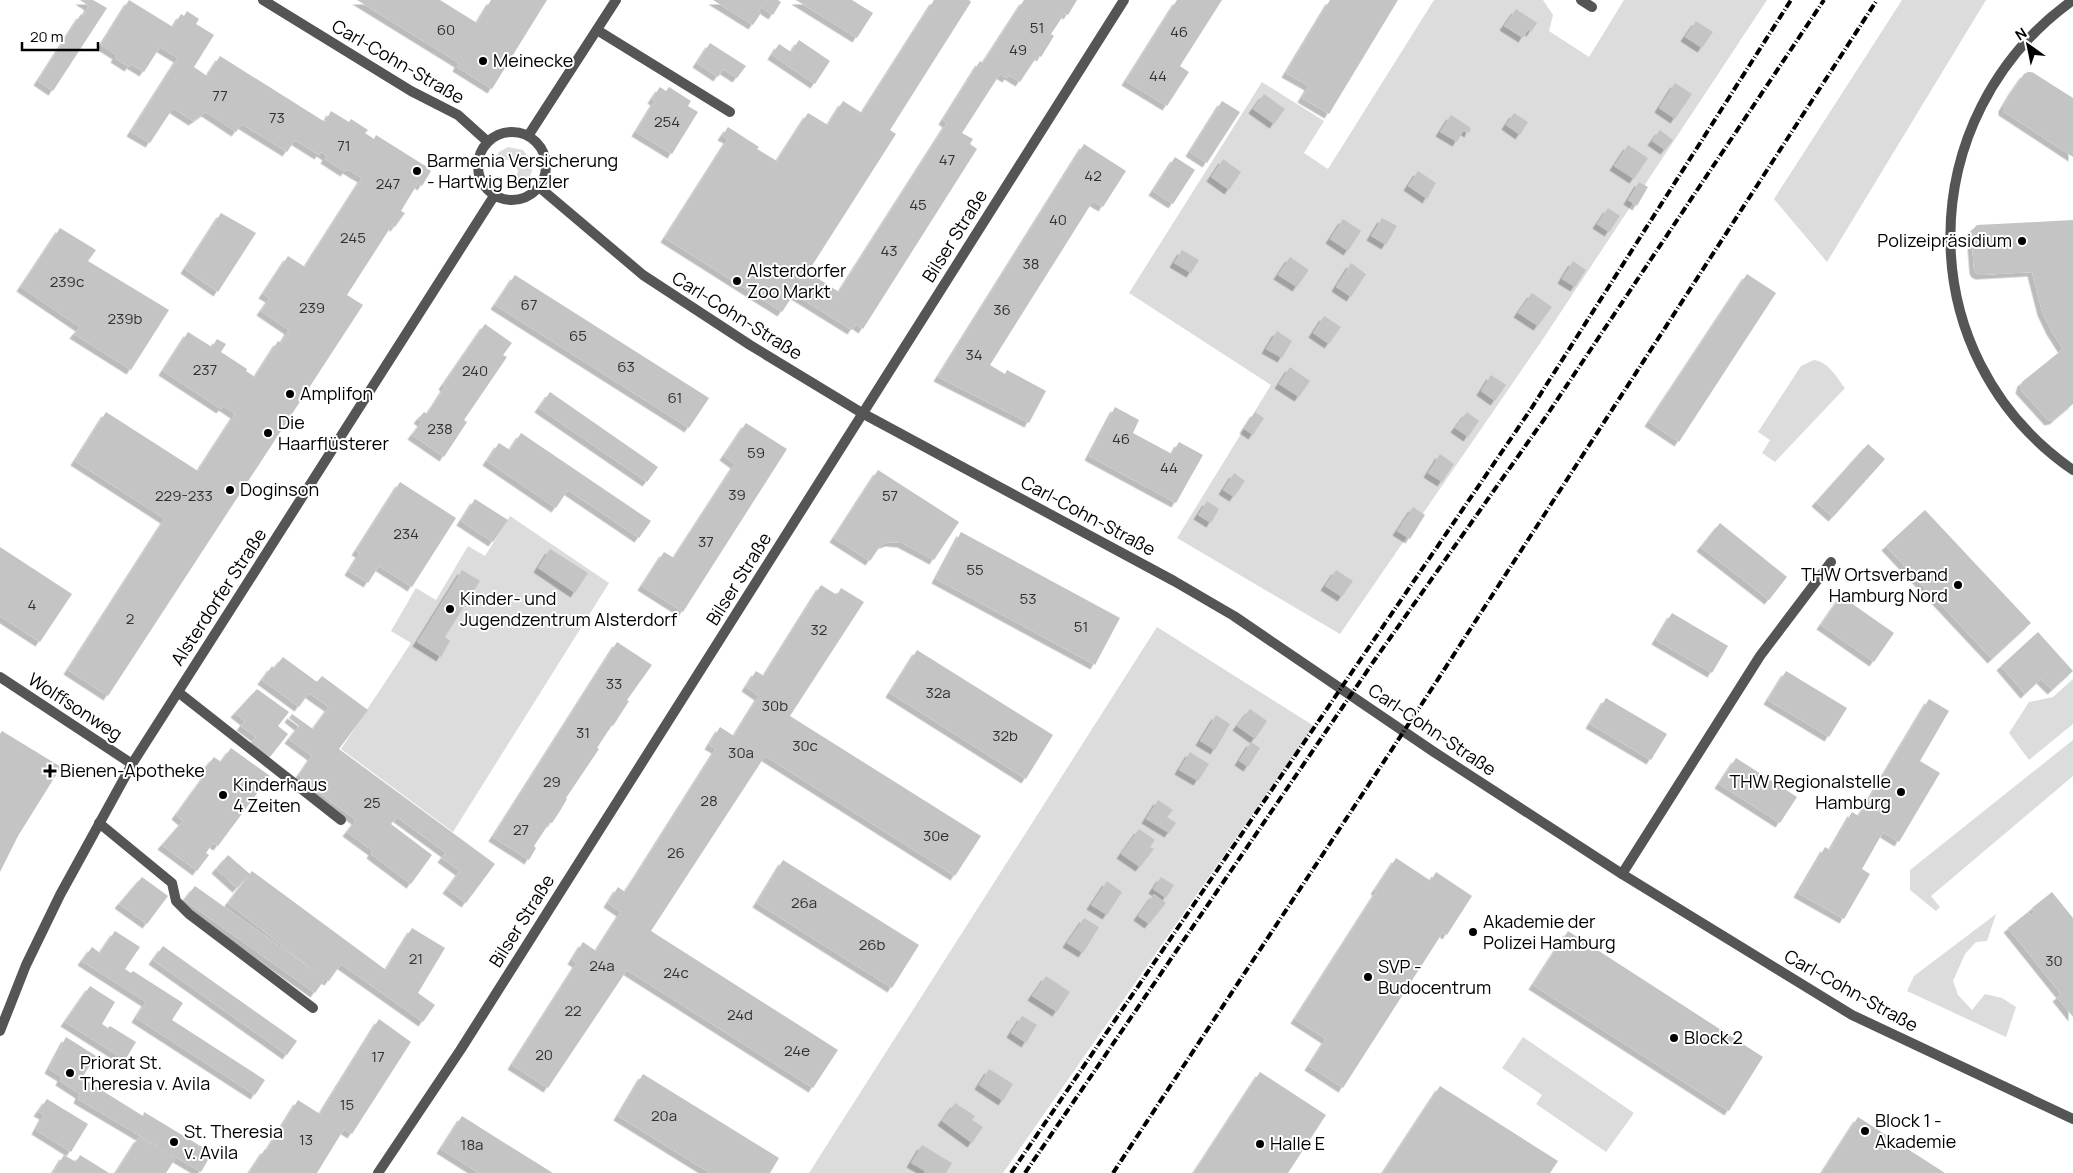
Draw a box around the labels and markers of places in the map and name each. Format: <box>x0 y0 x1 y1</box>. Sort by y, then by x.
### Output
place label: Meinecke <box>493 48 573 72</box>
marker: Meinecke <box>477 55 489 67</box>
place label: Barmenia Versicherung - Hartwig Benzler <box>427 148 618 193</box>
marker: Barmenia Versicherung - Hartwig Benzler <box>411 165 423 177</box>
place label: Polizeipräsidium <box>1877 228 2012 252</box>
marker: Polizeipräsidium <box>2016 235 2028 247</box>
place label: Alsterdorfer Zoo Markt <box>747 258 847 303</box>
marker: Alsterdorfer Zoo Markt <box>731 275 743 287</box>
place label: Amplifon <box>300 381 373 405</box>
marker: Amplifon <box>284 388 296 400</box>
place label: Die Haarflüsterer <box>278 410 389 455</box>
marker: Die Haarflüsterer <box>262 427 274 439</box>
place label: Doginson <box>240 477 319 501</box>
marker: Doginson <box>224 484 236 496</box>
place label: THW Ortsverband Hamburg Nord <box>1801 562 1948 607</box>
marker: THW Ortsverband Hamburg Nord <box>1952 579 1964 591</box>
place label: Kinder- und Jugendzentrum Alsterdorf <box>460 586 678 631</box>
marker: Kinder- und Jugendzentrum Alsterdorf <box>444 603 456 615</box>
place label: Bienen-Apotheke <box>60 758 205 782</box>
marker: Bienen-Apotheke <box>44 765 56 777</box>
place label: THW Regionalstelle Hamburg <box>1729 769 1891 814</box>
place label: Kinderhaus 4 Zeiten <box>233 772 327 817</box>
marker: THW Regionalstelle Hamburg <box>1895 786 1907 798</box>
marker: Kinderhaus 4 Zeiten <box>217 789 229 801</box>
place label: Akademie der Polizei Hamburg <box>1483 909 1616 954</box>
marker: Akademie der Polizei Hamburg <box>1467 926 1479 938</box>
place label: SVP - Budocentrum <box>1378 954 1491 999</box>
marker: SVP - Budocentrum <box>1362 971 1374 983</box>
place label: Block 2 <box>1684 1025 1743 1049</box>
marker: Block 2 <box>1668 1032 1680 1044</box>
place label: Priorat St. Theresia v. Avila <box>80 1050 210 1095</box>
marker: Priorat St. Theresia v. Avila <box>64 1067 76 1079</box>
place label: Block 1 - Akademie <box>1875 1108 1956 1153</box>
place label: St. Theresia v. Avila <box>184 1119 283 1164</box>
marker: Block 1 - Akademie <box>1859 1125 1871 1137</box>
place label: Halle E <box>1270 1131 1325 1155</box>
marker: St. Theresia v. Avila <box>168 1136 180 1148</box>
marker: Halle E <box>1254 1138 1266 1150</box>

